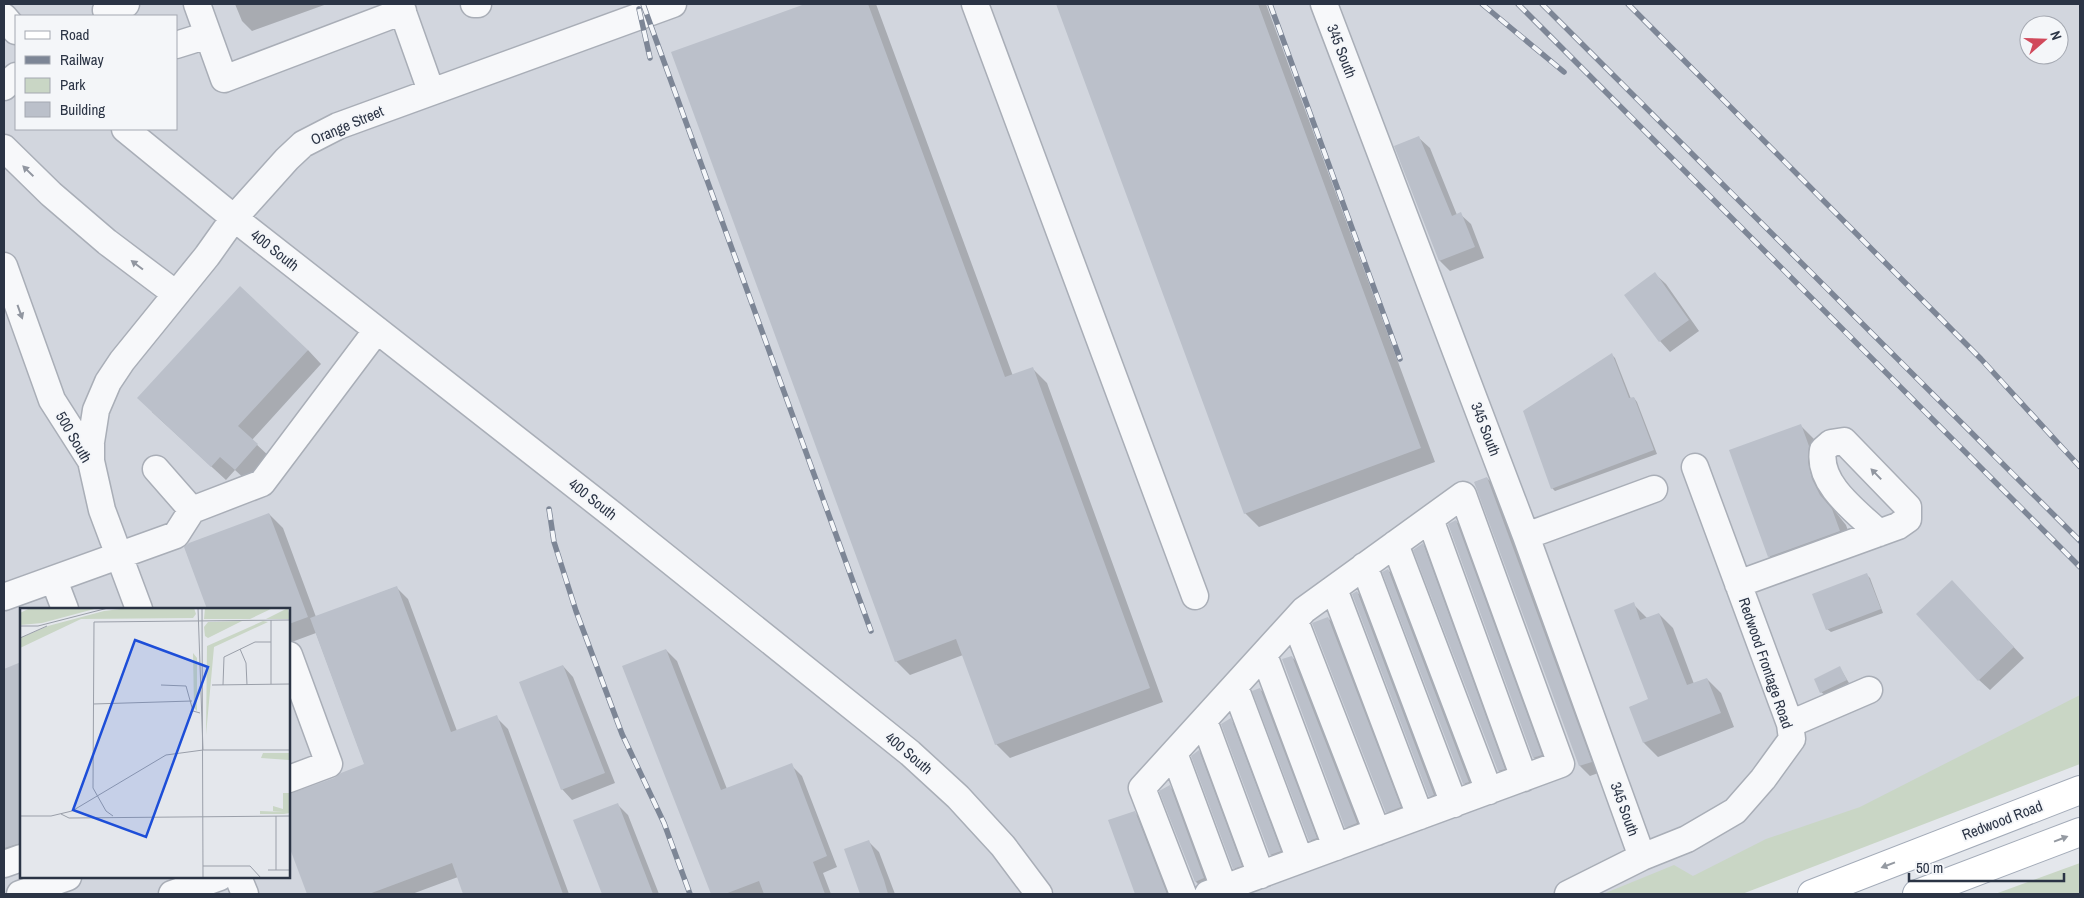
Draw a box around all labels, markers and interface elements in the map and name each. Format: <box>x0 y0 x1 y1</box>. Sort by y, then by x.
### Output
legend <box>15 15 178 130</box>
north arrow <box>2019 15 2069 65</box>
street label: 345 South <box>1322 21 1362 81</box>
text: Road <box>60 24 89 45</box>
text: N <box>2046 29 2066 43</box>
text: Railway <box>60 49 105 70</box>
text: Park <box>60 74 86 95</box>
text: Building <box>60 99 105 120</box>
street label: Orange Street <box>307 100 387 150</box>
one-way arrow <box>22 165 34 177</box>
street label: 400 South <box>246 224 304 276</box>
one-way arrow <box>131 259 144 270</box>
one-way arrow <box>16 305 24 320</box>
street label: 345 South <box>1466 399 1506 459</box>
street label: 500 South <box>51 407 97 467</box>
one-way arrow <box>1870 468 1882 480</box>
street label: 400 South <box>564 473 622 525</box>
street label: Redwood Frontage Road <box>1734 595 1798 731</box>
inset map <box>20 608 290 878</box>
street label: 400 South <box>881 727 937 779</box>
street label: 345 South <box>1606 779 1644 839</box>
street label: Redwood Road <box>1959 795 2045 845</box>
one-way arrow <box>2054 835 2069 843</box>
scale bar <box>1909 850 2064 882</box>
text: 50 m <box>1916 857 1943 878</box>
one-way arrow <box>1881 861 1895 869</box>

